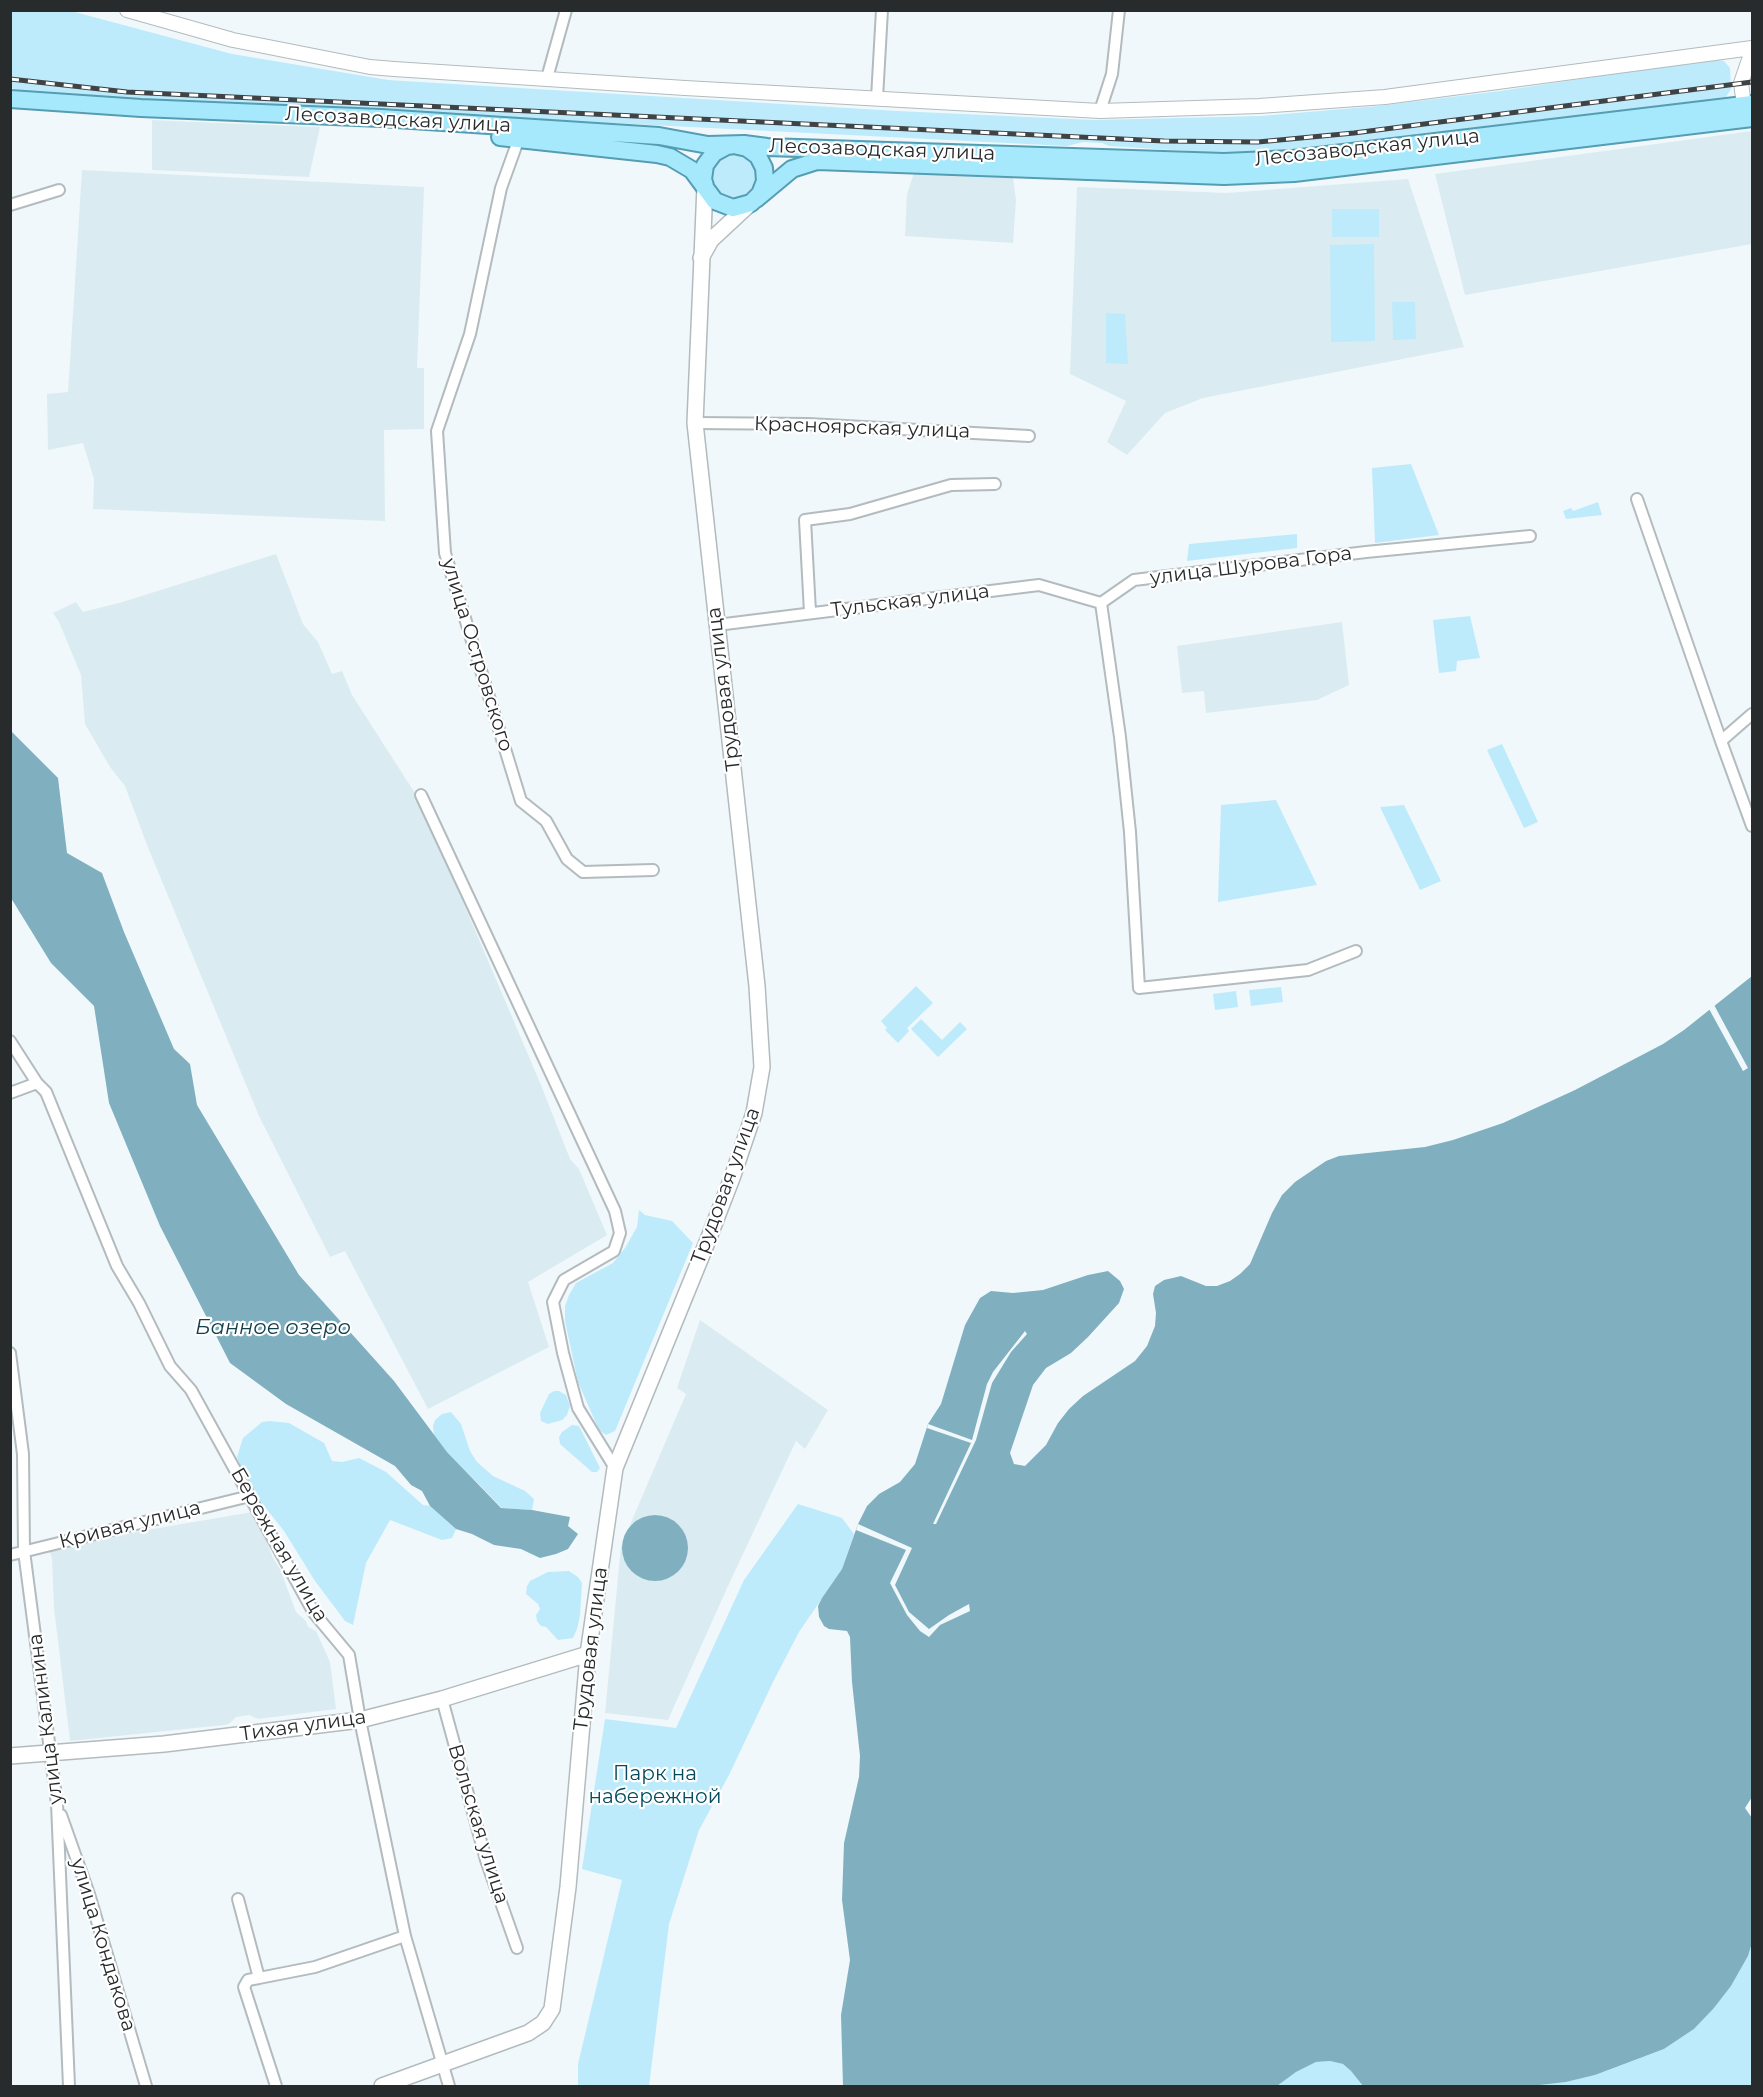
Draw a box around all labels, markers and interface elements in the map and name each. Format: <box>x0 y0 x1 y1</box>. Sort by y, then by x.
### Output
street label: Лесозаводская улица <box>284 102 512 138</box>
street label: Лесозаводская улица <box>1253 124 1481 172</box>
street label: Лесозаводская улица <box>769 134 995 166</box>
street label: Красноярская улица <box>754 412 970 444</box>
street label: улица Шурова Гора <box>1149 542 1353 590</box>
street label: улица Островского <box>436 555 518 755</box>
street label: Тульская улица <box>829 579 991 623</box>
street label: Трудовая улица <box>702 606 746 772</box>
street label: Трудовая улица <box>687 1104 765 1268</box>
water label: Банное озеро <box>195 1315 351 1341</box>
street label: Бережная улица <box>225 1464 333 1626</box>
street label: Кривая улица <box>57 1496 203 1554</box>
street label: Трудовая улица <box>569 1566 613 1732</box>
street label: улица Калинина <box>24 1632 68 1806</box>
street label: Тихая улица <box>238 1705 368 1747</box>
street label: Вольская улица <box>442 1741 514 1907</box>
park label: Парк на набережной <box>589 1762 721 1809</box>
street label: улица Кондакова <box>65 1856 141 2034</box>

